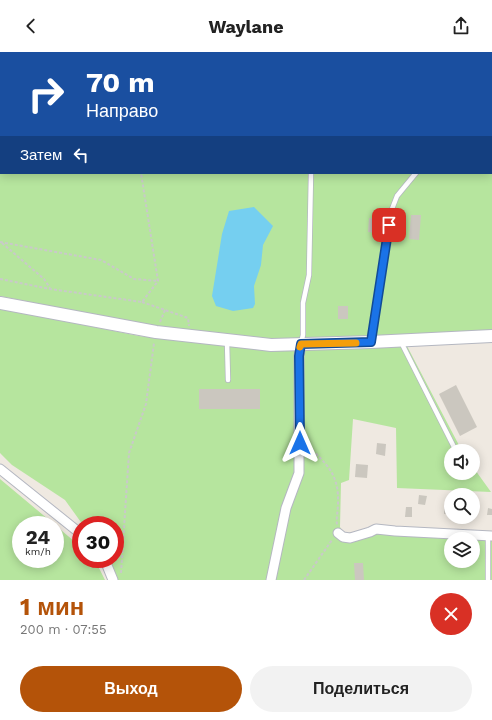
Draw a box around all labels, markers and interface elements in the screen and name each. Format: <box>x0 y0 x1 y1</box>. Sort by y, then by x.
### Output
icon: back <box>20 15 42 37</box>
icon: share <box>450 15 472 37</box>
text: Waylane <box>208 16 284 37</box>
text: 70 m <box>86 66 155 99</box>
icon: right <box>20 68 72 120</box>
text: Направо <box>86 100 158 121</box>
icon: left <box>70 144 92 166</box>
text: Затем <box>20 146 62 164</box>
pin <box>372 208 406 242</box>
icon: arrive <box>378 214 400 236</box>
position arrow <box>279 422 321 464</box>
map controls <box>444 444 480 568</box>
button: sound <box>444 444 480 480</box>
button: search <box>444 488 480 524</box>
speed limit sign: 30 <box>72 516 124 568</box>
text: 24 <box>26 525 50 549</box>
button: layers <box>444 532 480 568</box>
text: km/h <box>25 546 51 557</box>
text: 1 мин <box>20 593 84 621</box>
button: close <box>430 593 472 635</box>
text: 200 m · 07:55 <box>20 622 106 637</box>
button: Выход <box>20 666 242 712</box>
button: Поделиться <box>250 666 472 712</box>

